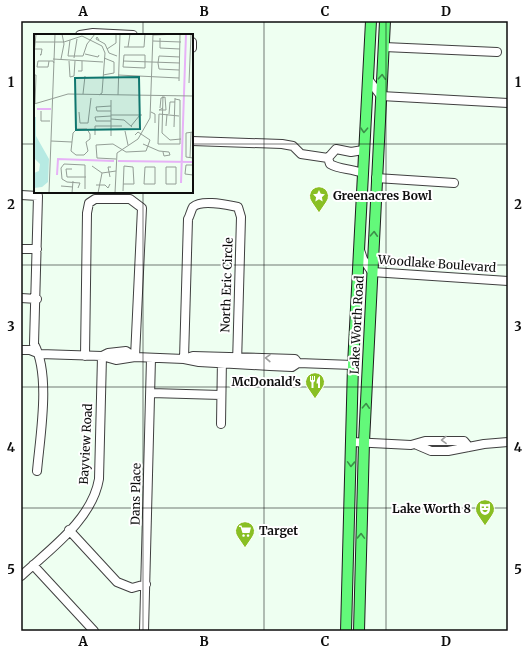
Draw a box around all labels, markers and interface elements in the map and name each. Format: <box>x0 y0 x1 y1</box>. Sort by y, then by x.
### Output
text: A <box>77 3 88 20</box>
text: B <box>199 3 209 20</box>
text: C <box>321 3 330 20</box>
text: D <box>441 3 451 20</box>
inset map <box>34 34 193 193</box>
text: 1 <box>8 74 14 91</box>
one-way arrow <box>378 74 386 80</box>
text: 1 <box>515 74 521 91</box>
one-way arrow <box>360 127 368 133</box>
place icon: Greenacres Bowl <box>308 185 330 213</box>
place label: Greenacres Bowl <box>333 188 432 203</box>
text: 2 <box>7 196 15 213</box>
text: 2 <box>514 196 522 213</box>
one-way arrow <box>370 231 378 237</box>
street label: North Eric Circle <box>217 237 236 333</box>
street label: Woodlake Boulevard <box>377 252 497 275</box>
street label: Lake Worth Road <box>346 275 367 375</box>
text: 3 <box>7 318 15 335</box>
text: 3 <box>514 318 522 335</box>
one-way arrow <box>265 354 271 363</box>
restaurant icon: McDonald's <box>304 371 326 399</box>
place label: McDonald's <box>232 374 301 389</box>
street label: Bayview Road <box>76 403 95 485</box>
one-way arrow <box>361 403 370 409</box>
one-way arrow <box>441 436 447 445</box>
text: 4 <box>7 439 16 456</box>
text: 4 <box>514 439 523 456</box>
one-way arrow <box>347 461 355 467</box>
street label: Dans Place <box>127 463 144 525</box>
theatre icon: Lake Worth 8 <box>474 498 496 526</box>
place label: Lake Worth 8 <box>392 501 471 516</box>
supermarket icon: Target <box>234 520 256 548</box>
place label: Target <box>259 523 298 538</box>
one-way arrow <box>357 533 366 539</box>
text: 5 <box>7 561 15 578</box>
text: 5 <box>514 561 522 578</box>
text: A <box>77 633 88 650</box>
text: B <box>199 633 209 650</box>
text: C <box>321 633 330 650</box>
text: D <box>441 633 451 650</box>

